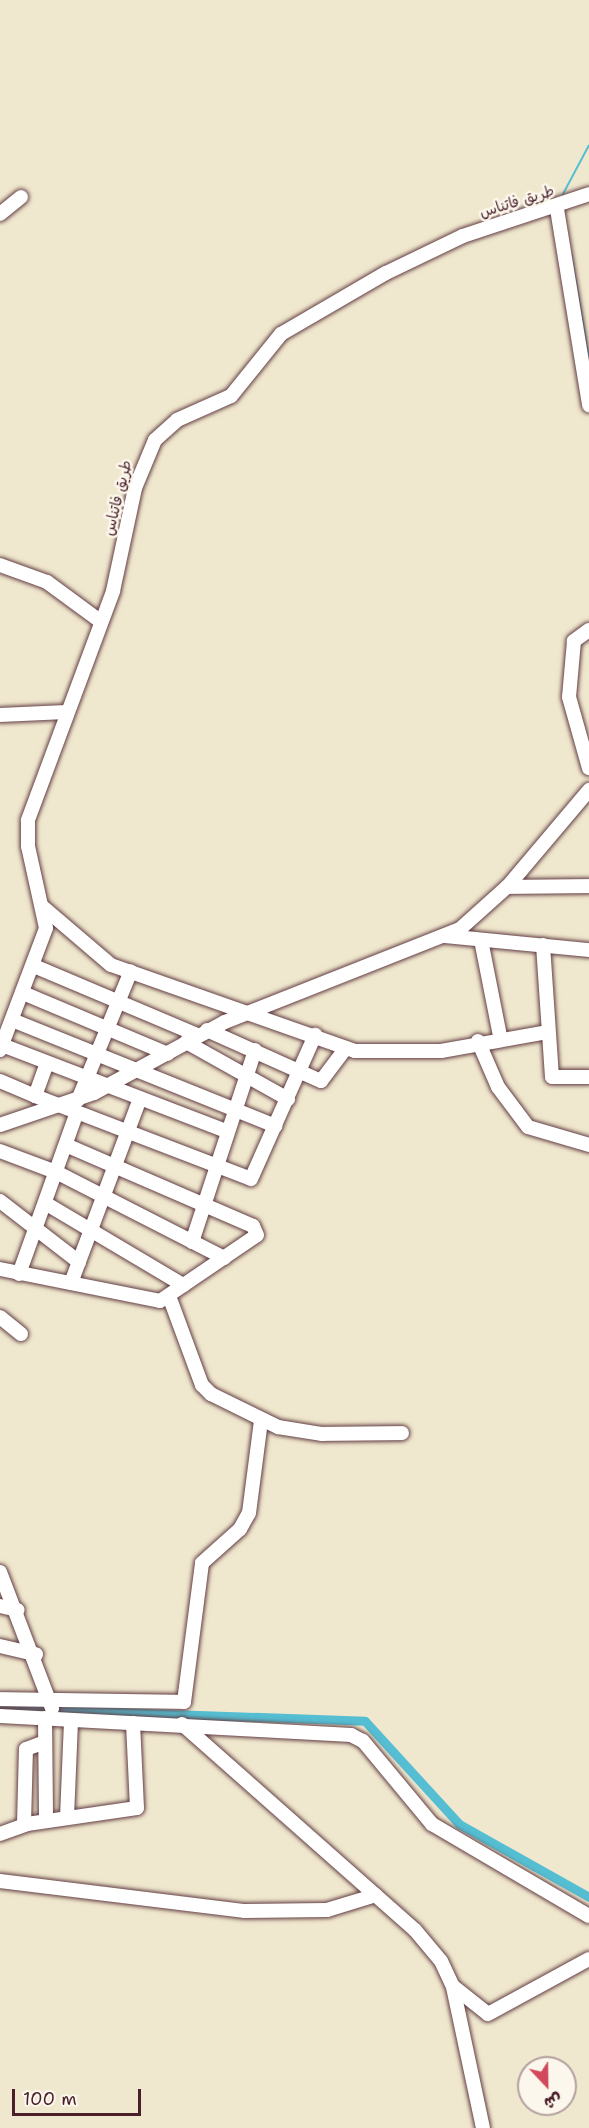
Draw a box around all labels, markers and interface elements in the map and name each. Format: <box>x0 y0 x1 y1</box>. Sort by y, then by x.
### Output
street label: طريق فاتناس <box>478 182 556 222</box>
street label: طريق فاتناس <box>100 458 136 538</box>
north arrow <box>517 2056 577 2116</box>
scale bar <box>15 2077 144 2115</box>
text: 100 m <box>23 2087 77 2111</box>
text: ش <box>541 2088 565 2114</box>

